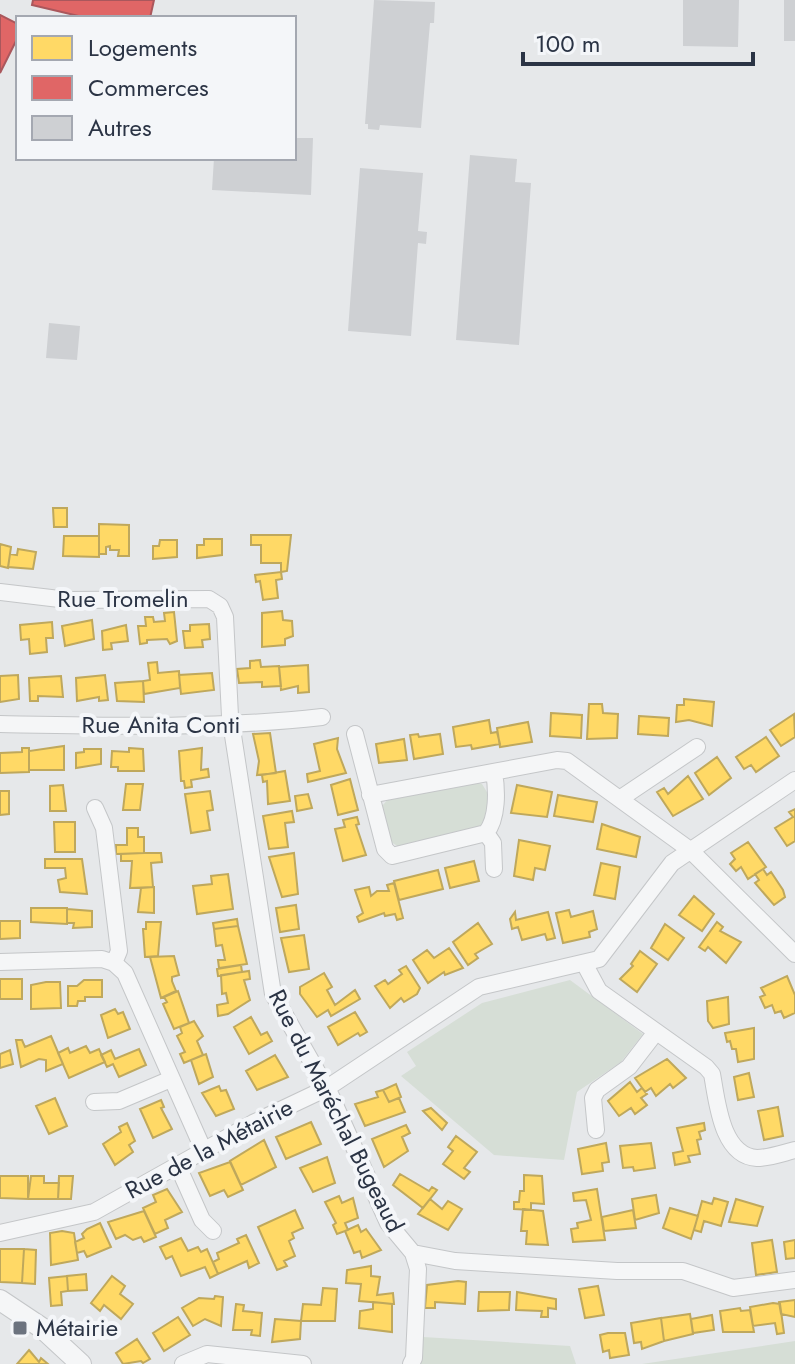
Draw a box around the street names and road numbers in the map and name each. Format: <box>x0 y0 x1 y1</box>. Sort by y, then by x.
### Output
street label: Rue Tromelin <box>57 581 189 616</box>
street label: Rue Anita Conti <box>82 707 240 742</box>
street label: Rue du Maréchal Bugeaud <box>260 983 413 1238</box>
street label: Rue de la Métairie <box>119 1090 299 1208</box>

